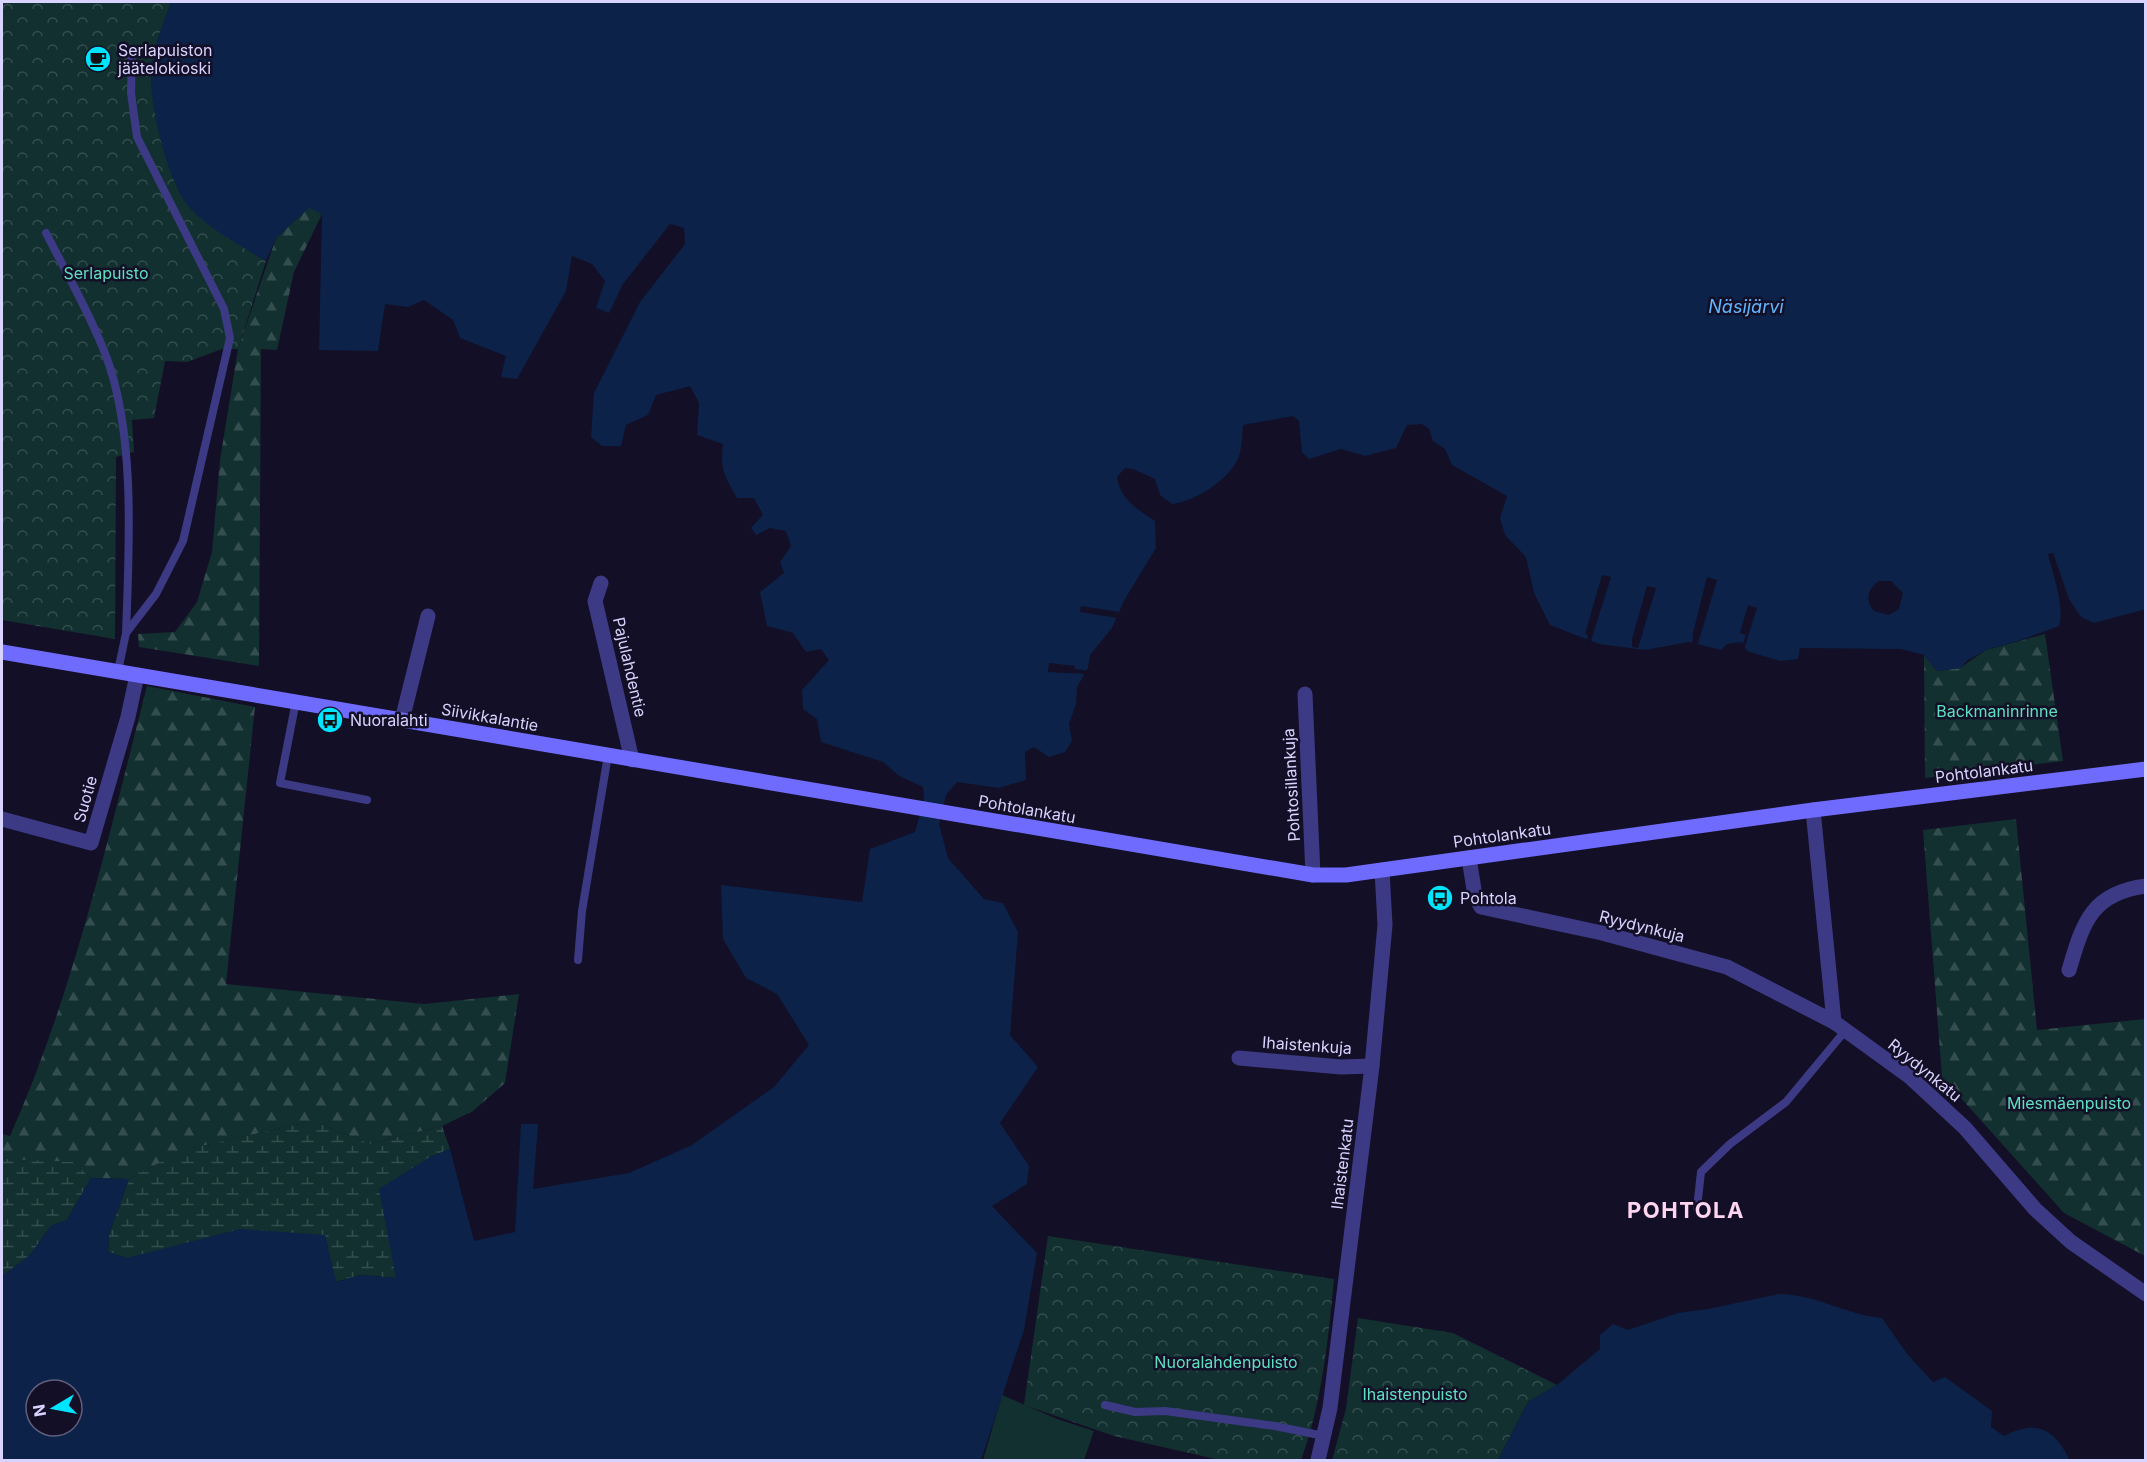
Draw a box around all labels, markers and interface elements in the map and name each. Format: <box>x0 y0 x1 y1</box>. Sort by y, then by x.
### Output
place label: Serlapuiston jäätelokioski <box>117 40 212 78</box>
cafe icon: Serlapuiston jäätelokioski <box>83 44 113 74</box>
park label: Serlapuisto <box>64 263 148 283</box>
water label: Näsijärvi <box>1708 296 1784 317</box>
street label: Pajulahdentie <box>609 615 651 719</box>
street label: Siivikkalantie <box>440 699 540 735</box>
park label: Backmaninrinne <box>1936 701 2058 721</box>
bus stop icon: Nuoralahti <box>315 705 345 735</box>
place label: Nuoralahti <box>350 710 428 730</box>
street label: Pohtosillankuja <box>1278 728 1304 842</box>
street label: Pohtolankatu <box>1934 755 2034 787</box>
street label: Suotie <box>69 773 101 825</box>
street label: Pohtolankatu <box>977 791 1077 827</box>
street label: Pohtolankatu <box>1452 818 1552 852</box>
bus stop icon: Pohtola <box>1425 883 1455 913</box>
place label: Pohtola <box>1460 888 1517 908</box>
street label: Ryydynkuja <box>1597 906 1687 946</box>
street label: Ihaistenkuja <box>1261 1032 1353 1058</box>
street label: Ryydynkatu <box>1884 1034 1966 1106</box>
park label: Miesmäenpuisto <box>2007 1093 2131 1113</box>
street label: Ihaistenkatu <box>1327 1117 1357 1211</box>
district label: POHTOLA <box>1627 1197 1745 1223</box>
park label: Nuoralahdenpuisto <box>1154 1352 1298 1372</box>
north arrow <box>24 1378 84 1438</box>
park label: Ihaistenpuisto <box>1362 1384 1468 1404</box>
text: N <box>28 1403 50 1418</box>

